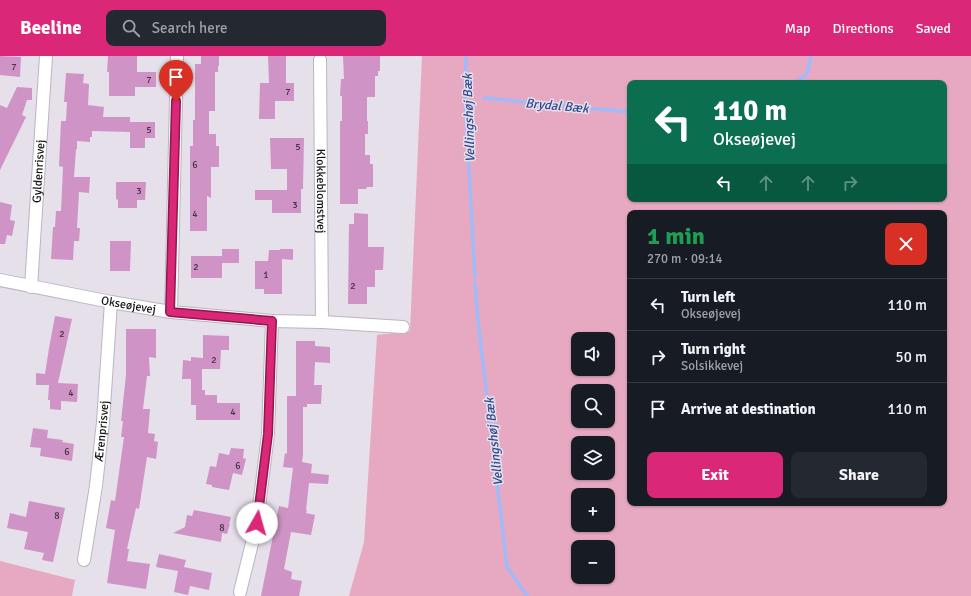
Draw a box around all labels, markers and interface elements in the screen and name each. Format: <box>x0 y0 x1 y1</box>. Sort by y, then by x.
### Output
search box <box>106 10 386 46</box>
text: Beeline <box>20 16 82 40</box>
icon: search <box>120 17 142 39</box>
text: Search here <box>152 19 227 37</box>
text: Map <box>785 20 811 37</box>
text: Directions <box>833 20 894 37</box>
text: Saved <box>916 20 951 37</box>
pin <box>159 60 193 101</box>
house number: 7 <box>11 61 17 73</box>
icon: arrive <box>165 66 187 88</box>
water label: Vellingshøj Bæk <box>459 72 479 163</box>
house number: 7 <box>146 74 152 86</box>
house number: 7 <box>285 86 291 98</box>
text: 110 m <box>713 94 787 128</box>
water label: Brydal Bæk <box>525 95 591 117</box>
icon: left <box>647 96 699 148</box>
house number: 5 <box>146 124 152 136</box>
text: Okseøjevej <box>713 128 796 150</box>
street label: Gyldenrisvej <box>29 139 49 203</box>
house number: 5 <box>295 141 301 153</box>
street label: Klokkeblomstvej <box>313 149 328 233</box>
house number: 6 <box>192 159 198 171</box>
icon: left <box>713 172 735 194</box>
icon: ahead <box>755 172 777 194</box>
icon: ahead <box>797 172 819 194</box>
icon: right <box>839 172 861 194</box>
house number: 3 <box>136 185 142 197</box>
house number: 3 <box>292 199 298 211</box>
house number: 4 <box>192 208 198 220</box>
text: 1 min <box>647 221 705 251</box>
button: close <box>885 223 927 265</box>
text: 270 m · 09:14 <box>647 251 723 267</box>
house number: 2 <box>193 261 199 273</box>
house number: 1 <box>263 269 269 281</box>
house number: 2 <box>350 280 356 292</box>
text: Turn left <box>681 288 735 306</box>
street label: Okseøjevej <box>100 293 157 317</box>
icon: left <box>647 294 669 316</box>
text: 110 m <box>887 296 927 314</box>
text: Okseøjevej <box>681 306 741 322</box>
house number: 2 <box>59 328 65 340</box>
map controls <box>571 332 615 584</box>
button: sound <box>571 332 615 376</box>
text: Turn right <box>681 340 746 358</box>
icon: right <box>647 346 669 368</box>
text: 50 m <box>896 348 927 366</box>
house number: 2 <box>211 354 217 366</box>
text: Solsikkevej <box>681 358 743 374</box>
button: search <box>571 384 615 428</box>
house number: 4 <box>68 387 74 399</box>
water label: Vellingshøj Bæk <box>481 395 507 487</box>
icon: arrive <box>647 398 669 420</box>
street label: Ærenprisvej <box>92 400 112 463</box>
text: Arrive at destination <box>681 400 816 418</box>
text: 110 m <box>887 400 927 418</box>
house number: 4 <box>230 406 236 418</box>
button: layers <box>571 436 615 480</box>
house number: 6 <box>64 446 70 458</box>
button: Exit <box>647 452 783 498</box>
button: Share <box>791 452 927 498</box>
house number: 6 <box>235 460 241 472</box>
button: + <box>571 488 615 532</box>
position arrow <box>236 502 278 544</box>
house number: 8 <box>54 510 60 522</box>
house number: 8 <box>219 522 225 534</box>
button: − <box>571 540 615 584</box>

